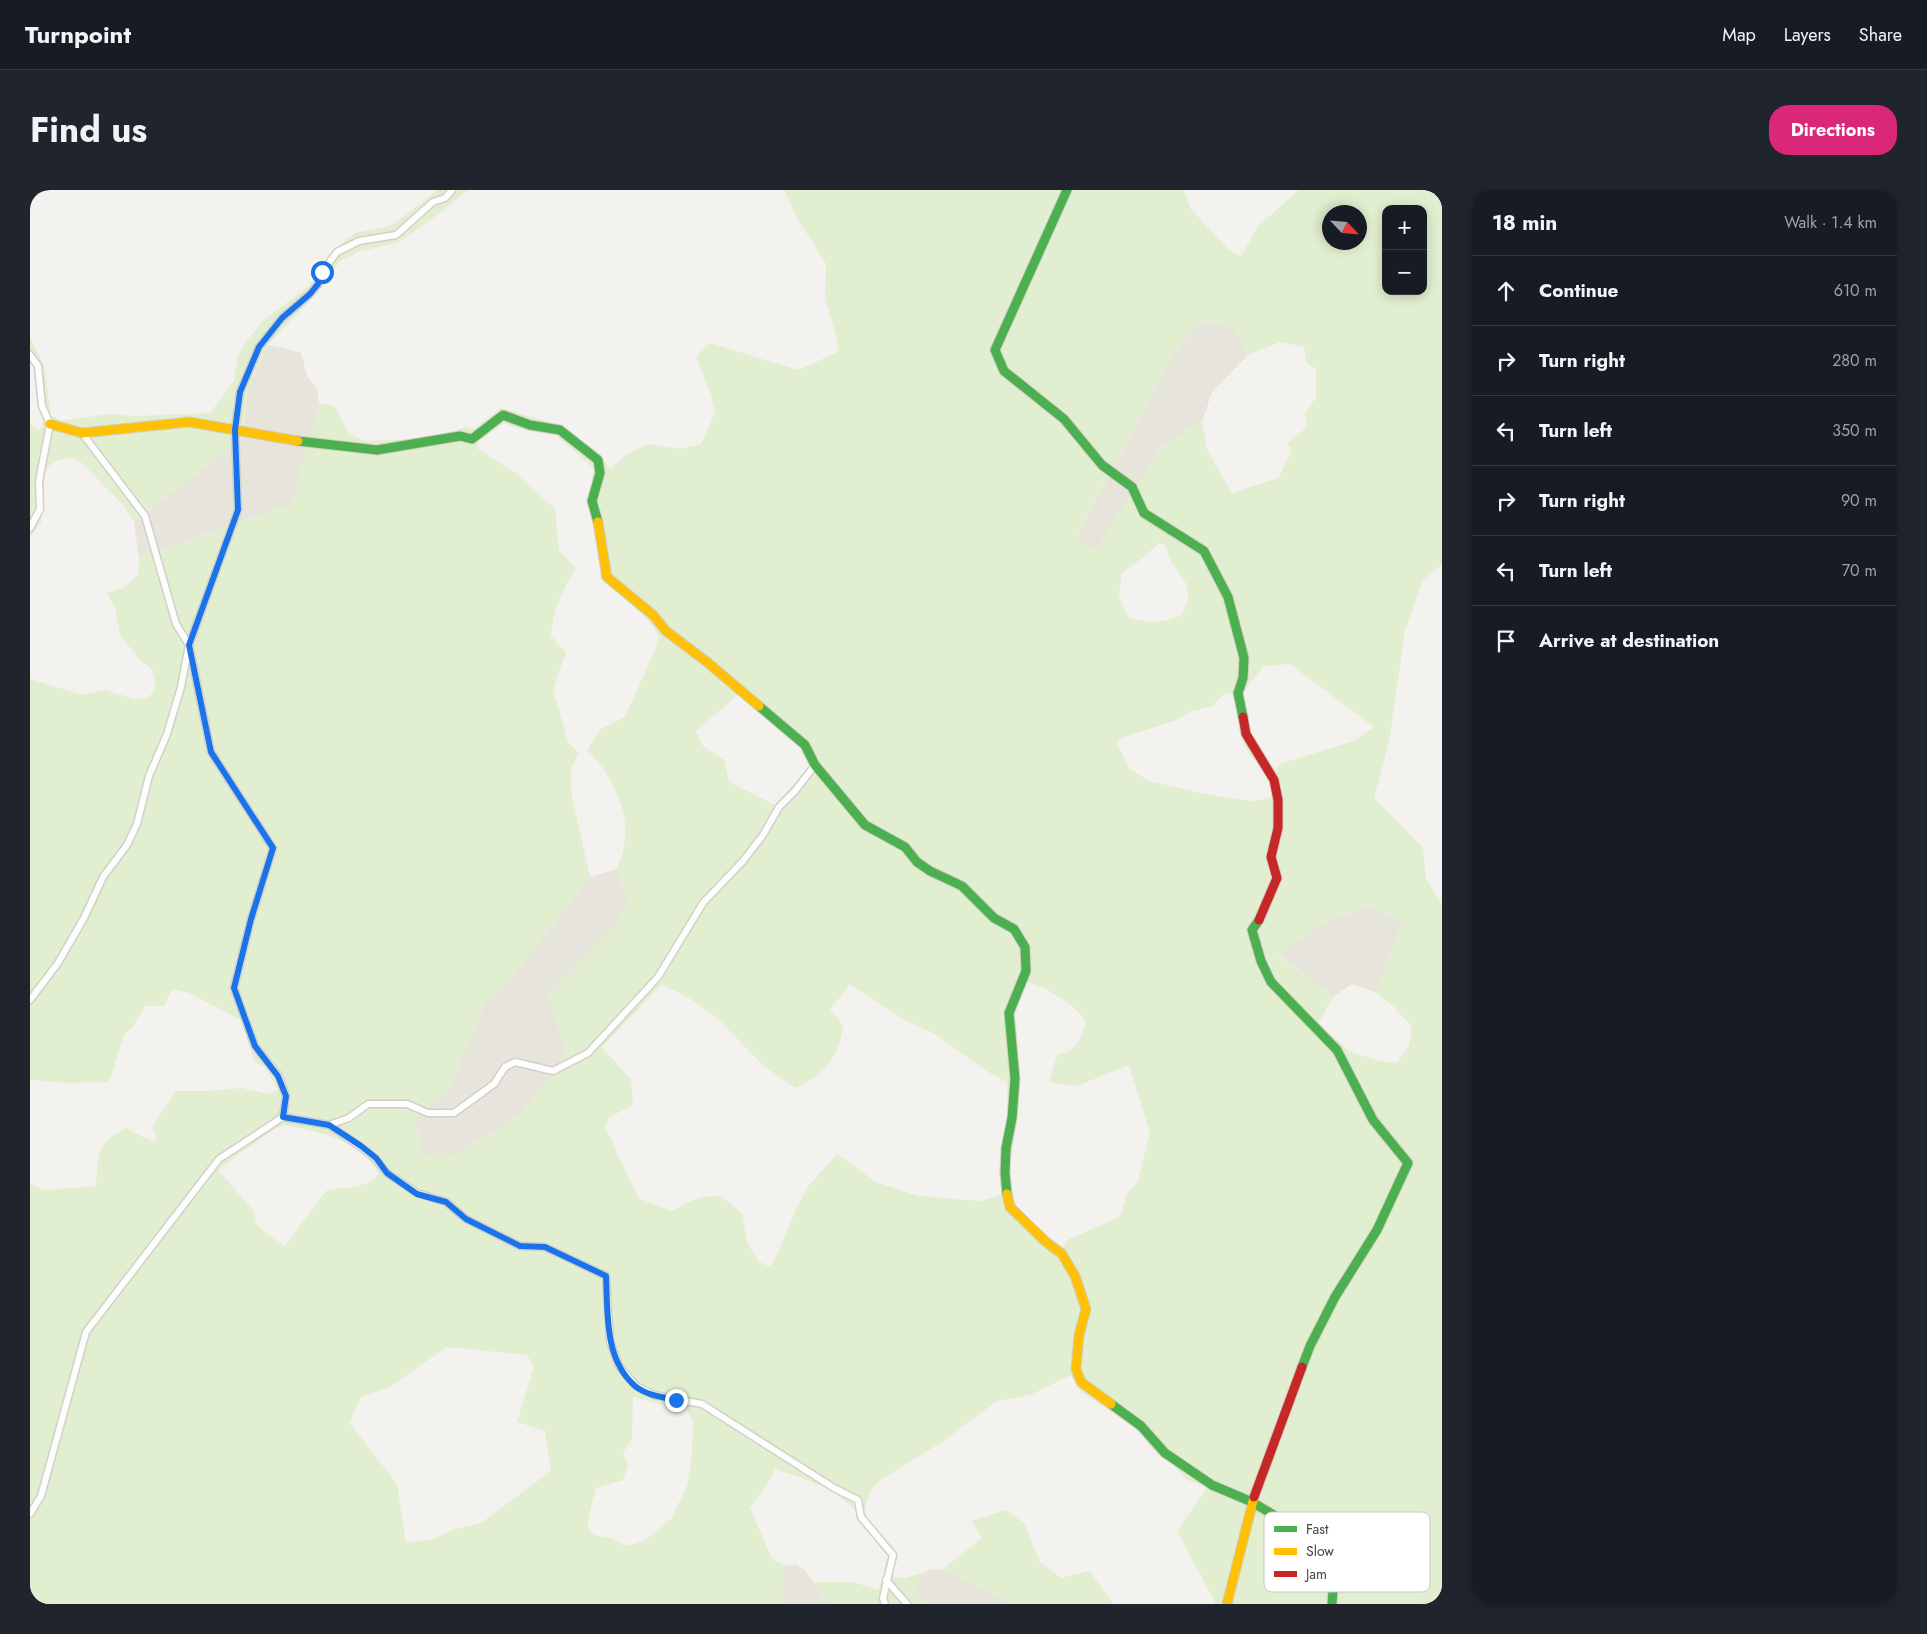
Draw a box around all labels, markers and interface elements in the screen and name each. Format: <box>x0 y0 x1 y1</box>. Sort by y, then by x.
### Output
text: Turnpoint <box>25 17 131 52</box>
text: Map <box>1722 22 1756 48</box>
text: Layers <box>1784 22 1831 48</box>
text: Share <box>1859 22 1902 48</box>
text: Find us <box>30 105 147 155</box>
button: Directions <box>1769 105 1897 155</box>
north arrow <box>1322 205 1367 250</box>
map controls <box>1382 205 1427 295</box>
button: + <box>1382 205 1427 250</box>
text: 18 min <box>1492 208 1557 238</box>
text: Walk · 1.4 km <box>1784 211 1877 234</box>
button: − <box>1382 250 1427 295</box>
route start <box>311 261 334 284</box>
icon: ahead <box>1492 277 1520 305</box>
text: Continue <box>1539 277 1618 304</box>
text: 610 m <box>1834 279 1877 302</box>
icon: right <box>1492 347 1520 375</box>
text: Turn right <box>1539 347 1625 374</box>
text: 280 m <box>1832 349 1877 372</box>
icon: left <box>1492 417 1520 445</box>
text: Turn left <box>1539 417 1612 444</box>
text: 350 m <box>1832 419 1877 442</box>
icon: right <box>1492 487 1520 515</box>
text: Turn right <box>1539 487 1625 514</box>
text: 90 m <box>1841 489 1877 512</box>
icon: left <box>1492 557 1520 585</box>
text: Turn left <box>1539 557 1612 584</box>
text: 70 m <box>1842 559 1877 582</box>
icon: arrive <box>1492 627 1520 655</box>
text: Arrive at destination <box>1539 627 1719 654</box>
route end <box>665 1389 688 1412</box>
legend <box>1264 1512 1430 1592</box>
text: Fast <box>1306 1519 1329 1539</box>
text: Slow <box>1306 1541 1334 1561</box>
text: Jam <box>1304 1564 1327 1584</box>

